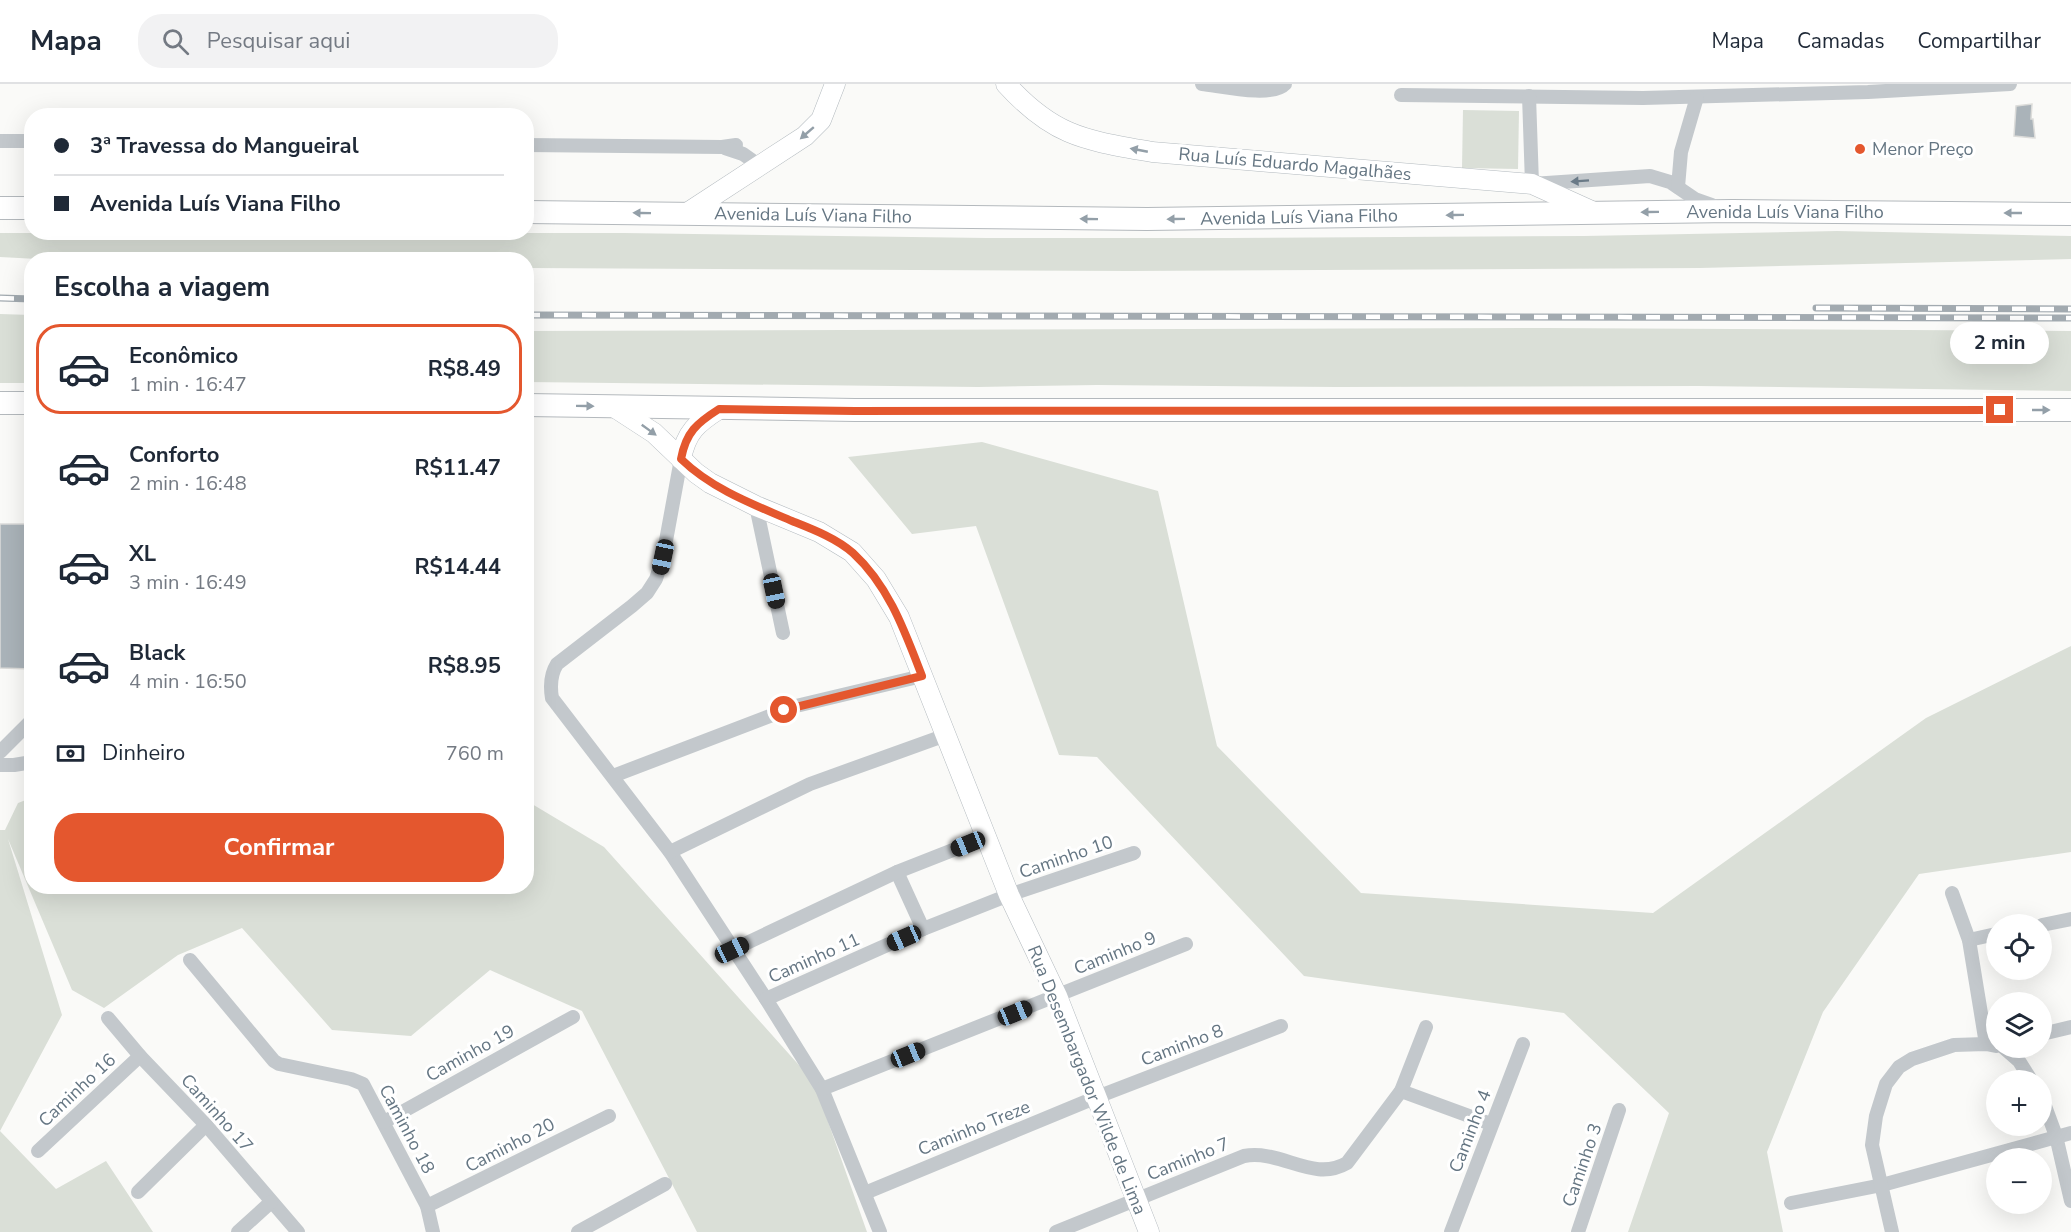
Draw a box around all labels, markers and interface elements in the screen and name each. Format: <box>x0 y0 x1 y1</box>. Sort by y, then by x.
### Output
search box <box>138 14 558 68</box>
text: Mapa <box>30 22 102 60</box>
icon: search <box>159 25 192 58</box>
text: Pesquisar aqui <box>207 26 350 56</box>
text: Mapa <box>1712 27 1764 55</box>
text: Camadas <box>1797 27 1884 55</box>
text: Compartilhar <box>1917 27 2041 55</box>
one-way arrow <box>799 127 815 140</box>
text: 3ª Travessa do Mangueiral <box>90 131 359 161</box>
place label: Menor Preço <box>1872 137 1974 161</box>
street label: Rua Luís Eduardo Magalhães <box>1177 142 1413 186</box>
marker: Menor Preço <box>1853 142 1867 156</box>
one-way arrow <box>1129 145 1148 154</box>
one-way arrow <box>1571 176 1590 186</box>
text: Avenida Luís Viana Filho <box>90 189 341 219</box>
street label: Avenida Luís Viana Filho <box>1686 200 1884 224</box>
street label: Avenida Luís Viana Filho <box>714 201 912 229</box>
street label: Avenida Luís Viana Filho <box>1200 203 1398 231</box>
one-way arrow <box>632 208 651 218</box>
one-way arrow <box>1640 208 1659 217</box>
one-way arrow <box>2003 209 2022 218</box>
one-way arrow <box>1445 210 1464 220</box>
one-way arrow <box>1079 214 1098 224</box>
one-way arrow <box>1166 214 1185 224</box>
text: Escolha a viagem <box>54 269 270 306</box>
callout: 2 min <box>1950 323 2050 365</box>
text: 2 min <box>1974 329 2025 356</box>
text: Econômico <box>129 341 238 371</box>
icon: car <box>57 342 111 396</box>
text: R$8.49 <box>428 354 501 384</box>
text: 1 min · 16:47 <box>129 371 247 398</box>
route end <box>1986 396 2013 423</box>
one-way arrow <box>575 401 594 411</box>
one-way arrow <box>2032 405 2051 415</box>
one-way arrow <box>642 424 657 436</box>
text: Conforto <box>129 440 219 470</box>
icon: car <box>57 441 111 495</box>
text: R$11.47 <box>414 453 501 483</box>
text: 2 min · 16:48 <box>129 470 247 497</box>
car <box>650 538 676 576</box>
text: XL <box>129 539 156 569</box>
icon: car <box>57 540 111 594</box>
text: R$14.44 <box>414 552 501 582</box>
text: 3 min · 16:49 <box>129 569 247 596</box>
car <box>761 572 787 610</box>
text: Black <box>129 638 185 668</box>
icon: car <box>57 639 111 693</box>
text: R$8.95 <box>428 651 501 681</box>
text: 4 min · 16:50 <box>129 668 247 695</box>
route start <box>770 696 797 723</box>
icon: cash <box>54 737 87 770</box>
text: Dinheiro <box>102 738 185 768</box>
text: 760 m <box>446 740 504 767</box>
button: Confirmar <box>54 813 504 882</box>
car <box>948 829 988 859</box>
street label: Caminho 10 <box>1016 830 1116 884</box>
map controls <box>1986 914 2052 1214</box>
button: locate <box>1986 914 2052 980</box>
car <box>884 922 924 954</box>
street label: Caminho 9 <box>1070 926 1160 980</box>
street label: Caminho 11 <box>765 927 863 989</box>
car <box>712 934 752 966</box>
street label: Rua Desembargador Wilde de Lima <box>1022 942 1152 1218</box>
button: layers <box>1986 992 2052 1058</box>
car <box>995 998 1035 1028</box>
street label: Caminho 8 <box>1137 1018 1227 1072</box>
street label: Caminho 19 <box>421 1019 519 1087</box>
car <box>888 1040 928 1070</box>
street label: Caminho 16 <box>33 1048 121 1132</box>
street label: Caminho 17 <box>175 1069 259 1157</box>
button: + <box>1986 1070 2052 1136</box>
street label: Caminho 18 <box>373 1080 441 1178</box>
street label: Caminho 4 <box>1443 1086 1497 1176</box>
street label: Caminho Treze <box>914 1095 1034 1161</box>
street label: Caminho 20 <box>461 1112 559 1178</box>
street label: Caminho 3 <box>1557 1120 1607 1210</box>
street label: Caminho 7 <box>1143 1132 1233 1186</box>
button: − <box>1986 1148 2052 1214</box>

